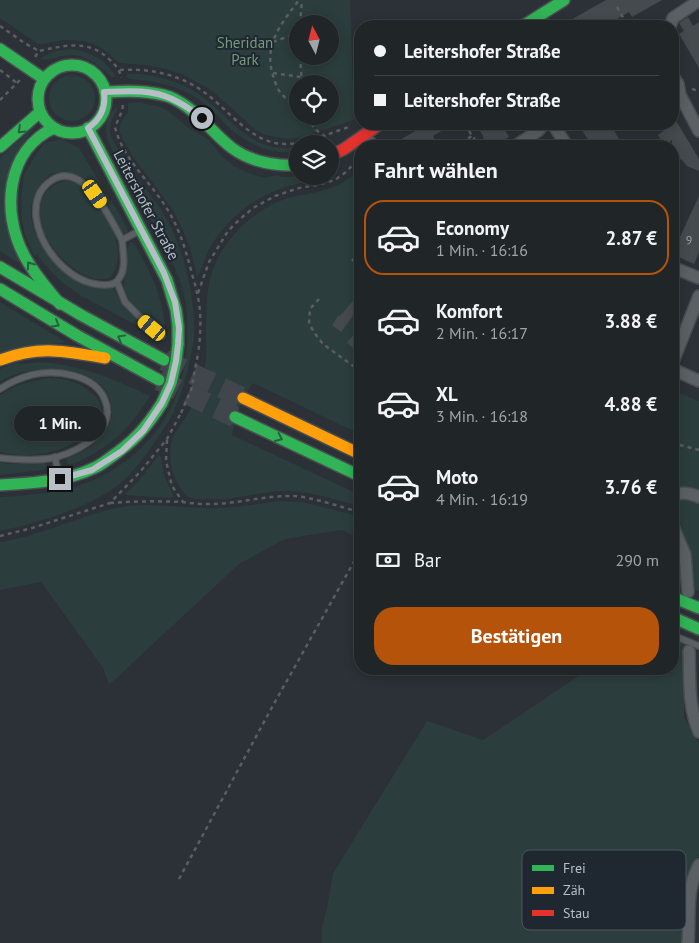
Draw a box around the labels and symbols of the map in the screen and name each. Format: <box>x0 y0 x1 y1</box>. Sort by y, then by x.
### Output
north arrow <box>289 15 339 65</box>
park label: Sheridan Park <box>217 33 273 69</box>
route start <box>191 107 213 129</box>
one-way arrow <box>17 124 26 133</box>
street label: Leitershofer Straße <box>109 146 183 263</box>
car <box>80 177 109 211</box>
house number: 9 <box>686 232 692 247</box>
one-way arrow <box>27 261 36 270</box>
car <box>135 313 168 343</box>
one-way arrow <box>51 318 60 328</box>
one-way arrow <box>117 334 126 344</box>
callout: 1 Min. <box>14 406 106 442</box>
one-way arrow <box>274 432 283 442</box>
route end <box>49 468 71 490</box>
legend <box>522 850 686 930</box>
text: Frei <box>563 859 586 877</box>
text: Zäh <box>563 881 585 899</box>
text: Stau <box>563 904 590 922</box>

